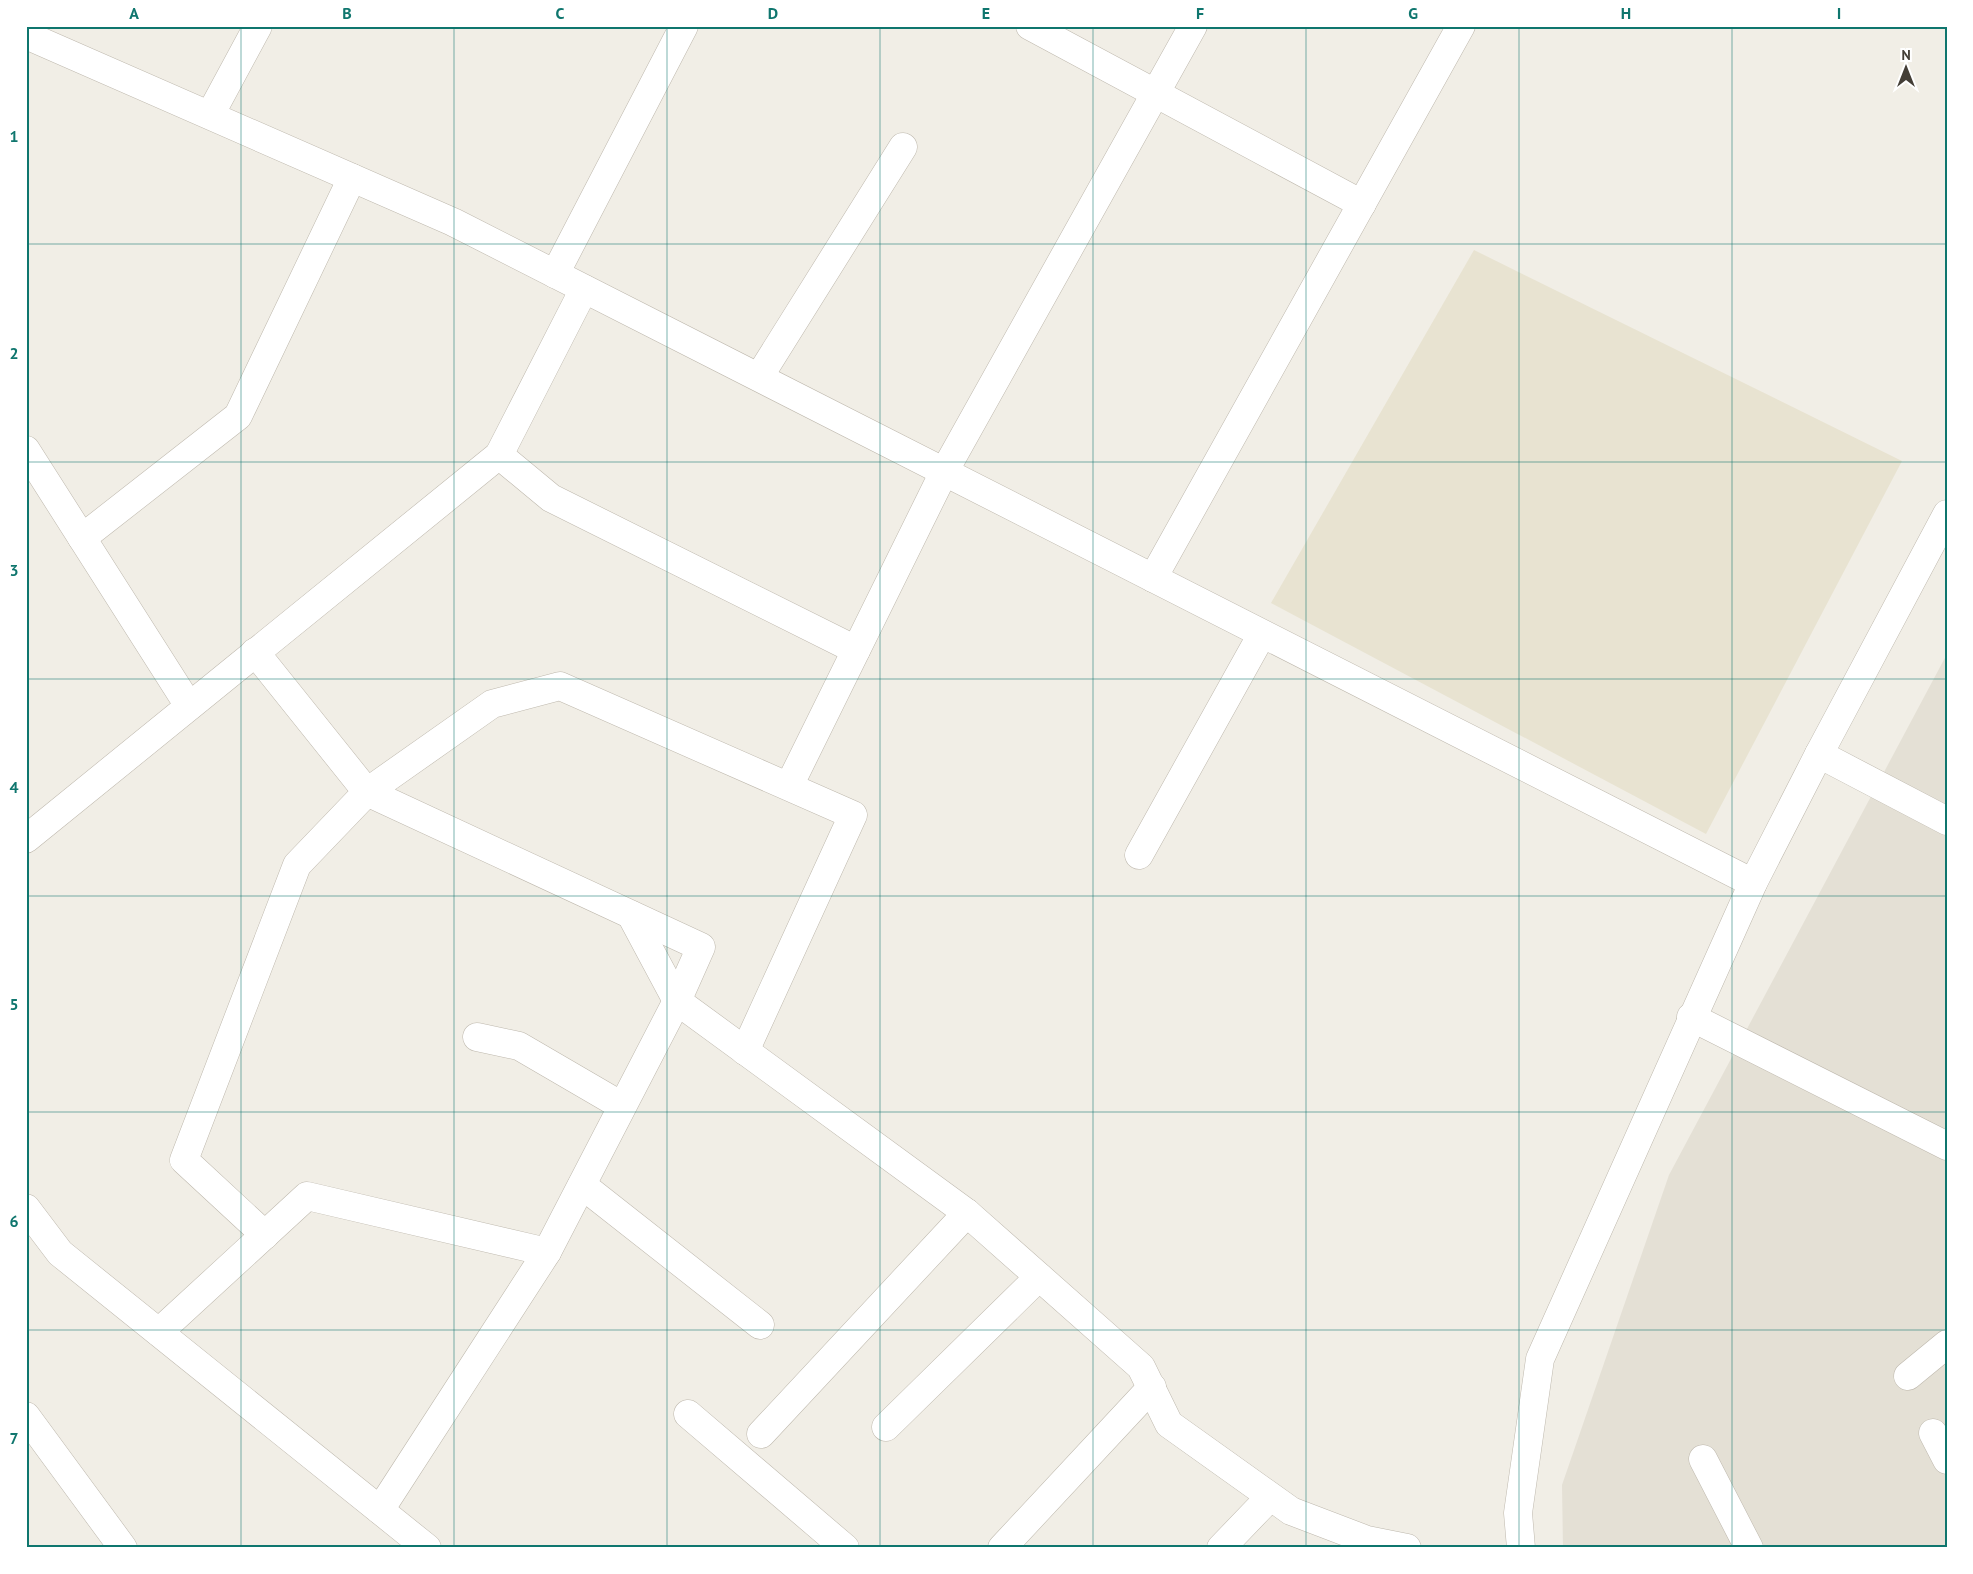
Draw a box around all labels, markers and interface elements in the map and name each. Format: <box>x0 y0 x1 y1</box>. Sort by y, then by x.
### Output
text: A <box>129 3 139 23</box>
text: B <box>342 3 352 23</box>
text: C <box>556 3 565 23</box>
text: D <box>768 3 778 23</box>
text: E <box>982 3 990 23</box>
text: F <box>1196 3 1204 23</box>
text: G <box>1408 3 1418 23</box>
text: H <box>1621 3 1631 23</box>
text: I <box>1837 3 1841 23</box>
north arrow <box>1880 42 1930 92</box>
text: N <box>1901 46 1911 64</box>
text: 1 <box>9 126 19 146</box>
text: 2 <box>9 343 19 363</box>
text: 3 <box>9 560 19 580</box>
text: 4 <box>9 777 19 797</box>
text: 5 <box>9 994 19 1014</box>
text: 6 <box>9 1211 19 1231</box>
text: 7 <box>9 1428 19 1448</box>

